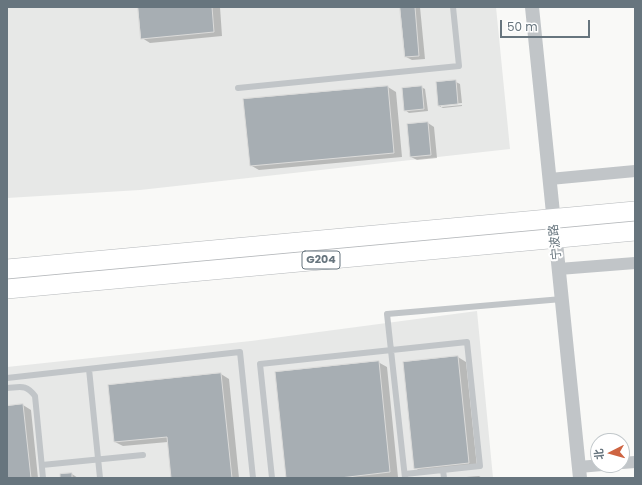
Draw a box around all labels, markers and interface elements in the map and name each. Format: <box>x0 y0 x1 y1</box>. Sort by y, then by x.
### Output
scale bar <box>502 12 592 38</box>
text: 50 m <box>507 18 538 35</box>
street label: 宁波路 <box>547 223 565 261</box>
road number: G204 <box>302 251 340 269</box>
north arrow <box>590 433 630 473</box>
text: 北 <box>591 448 608 460</box>

